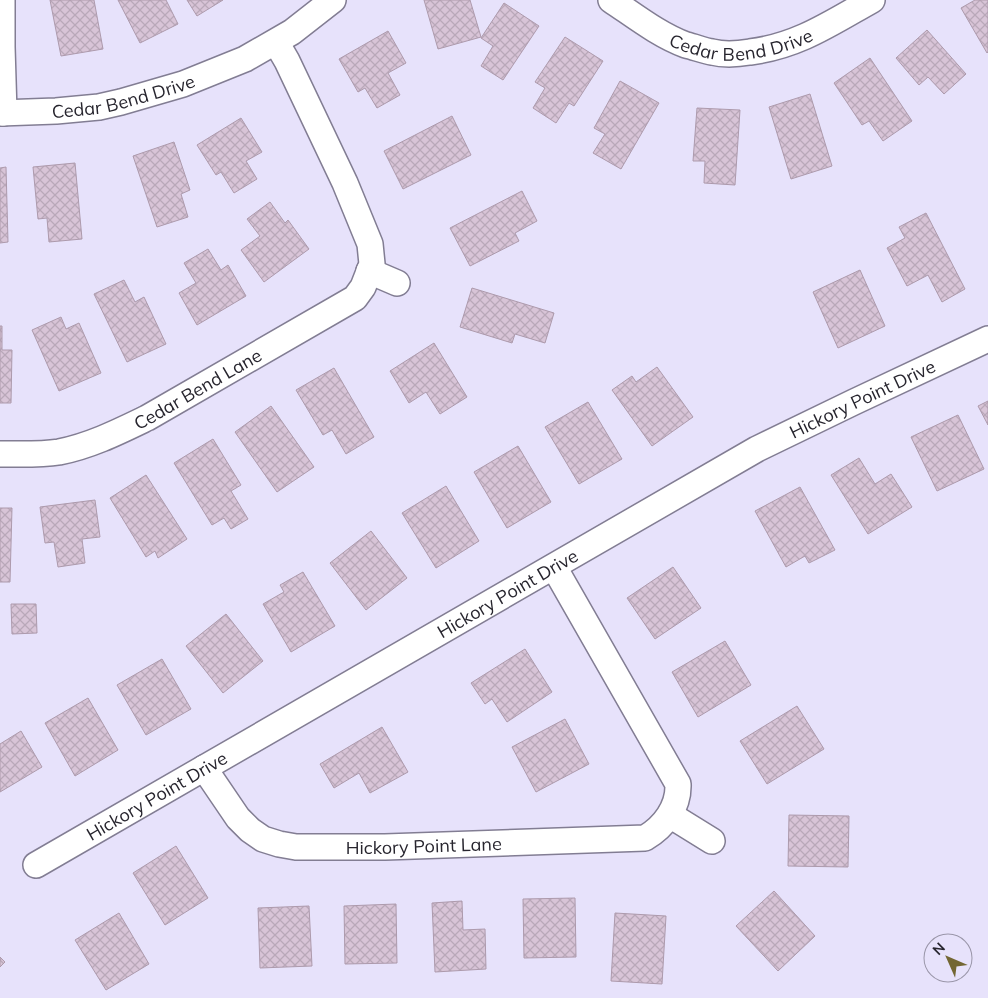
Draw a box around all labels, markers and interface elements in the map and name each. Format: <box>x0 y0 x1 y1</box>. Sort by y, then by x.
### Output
street label: Cedar Bend Drive <box>666 23 816 65</box>
street label: Cedar Bend Drive <box>51 69 198 123</box>
street label: Cedar Bend Lane <box>130 343 265 434</box>
street label: Hickory Point Drive <box>786 354 939 443</box>
street label: Hickory Point Drive <box>433 544 582 643</box>
street label: Hickory Point Drive <box>82 746 231 845</box>
street label: Hickory Point Lane <box>346 831 502 859</box>
north arrow <box>923 933 973 983</box>
text: N <box>929 939 949 959</box>

